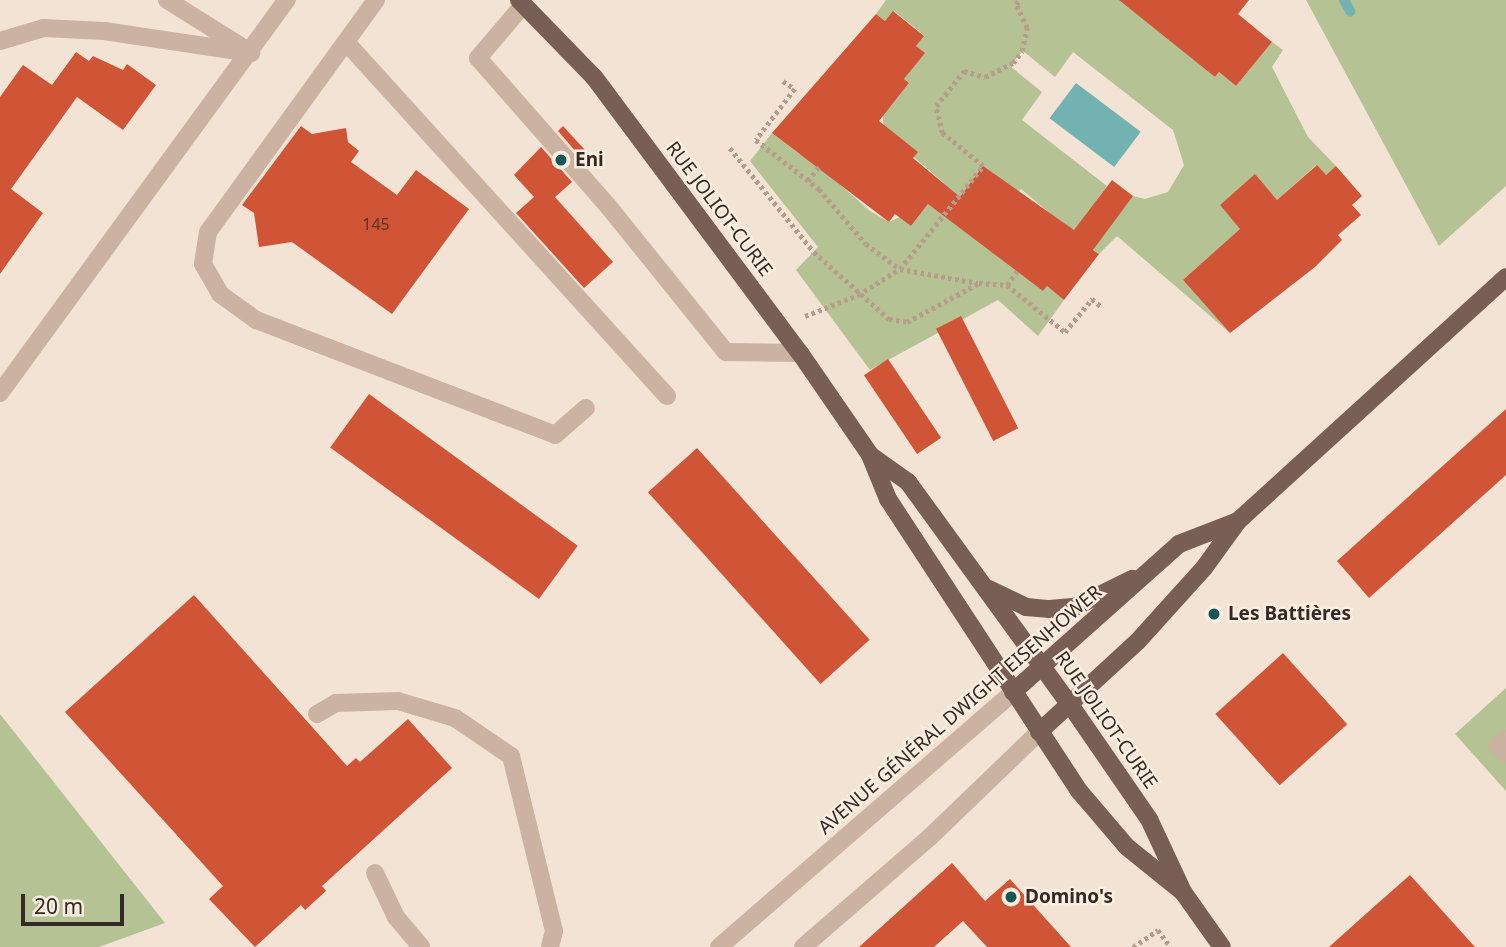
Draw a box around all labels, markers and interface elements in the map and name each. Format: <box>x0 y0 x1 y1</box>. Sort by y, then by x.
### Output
street label: RUE JOLIOT-CURIE <box>661 137 777 281</box>
place label: Eni <box>575 149 604 171</box>
marker: Eni <box>553 152 569 168</box>
house number: 145 <box>362 214 390 234</box>
street label: AVENUE GÉNÉRAL DWIGHT EISENHOWER <box>814 581 1106 839</box>
place label: Les Battières <box>1228 603 1351 625</box>
marker: Les Battières <box>1206 606 1222 622</box>
street label: RUE JOLIOT-CURIE <box>1050 647 1162 793</box>
scale bar <box>24 880 128 924</box>
place label: Domino's <box>1025 886 1113 908</box>
marker: Domino's <box>1003 889 1019 905</box>
text: 20 m <box>34 892 83 920</box>

